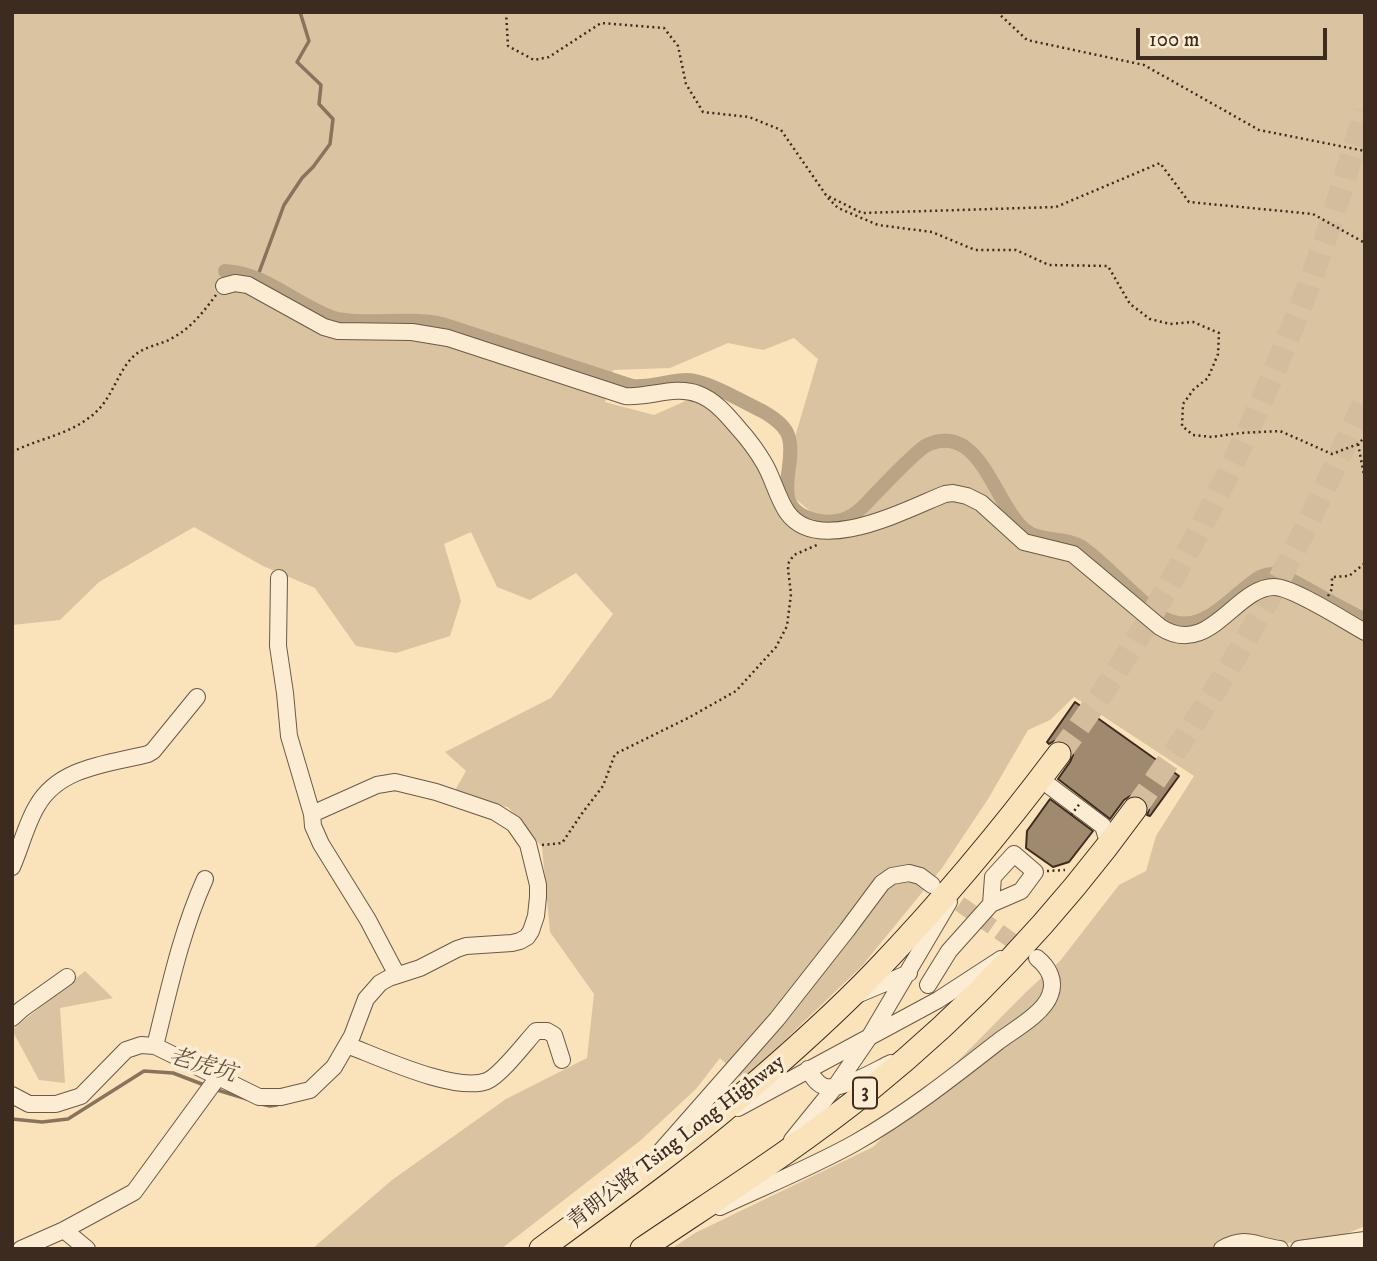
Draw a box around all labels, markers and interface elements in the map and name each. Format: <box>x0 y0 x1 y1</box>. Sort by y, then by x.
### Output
scale bar <box>1139 14 1330 58</box>
text: 100 m <box>1149 27 1200 53</box>
water label: 老虎坑 <box>165 1044 239 1090</box>
street label: 青朗公路 Tsing Long Highway <box>564 1051 790 1235</box>
road number: 3 <box>853 1078 877 1108</box>

